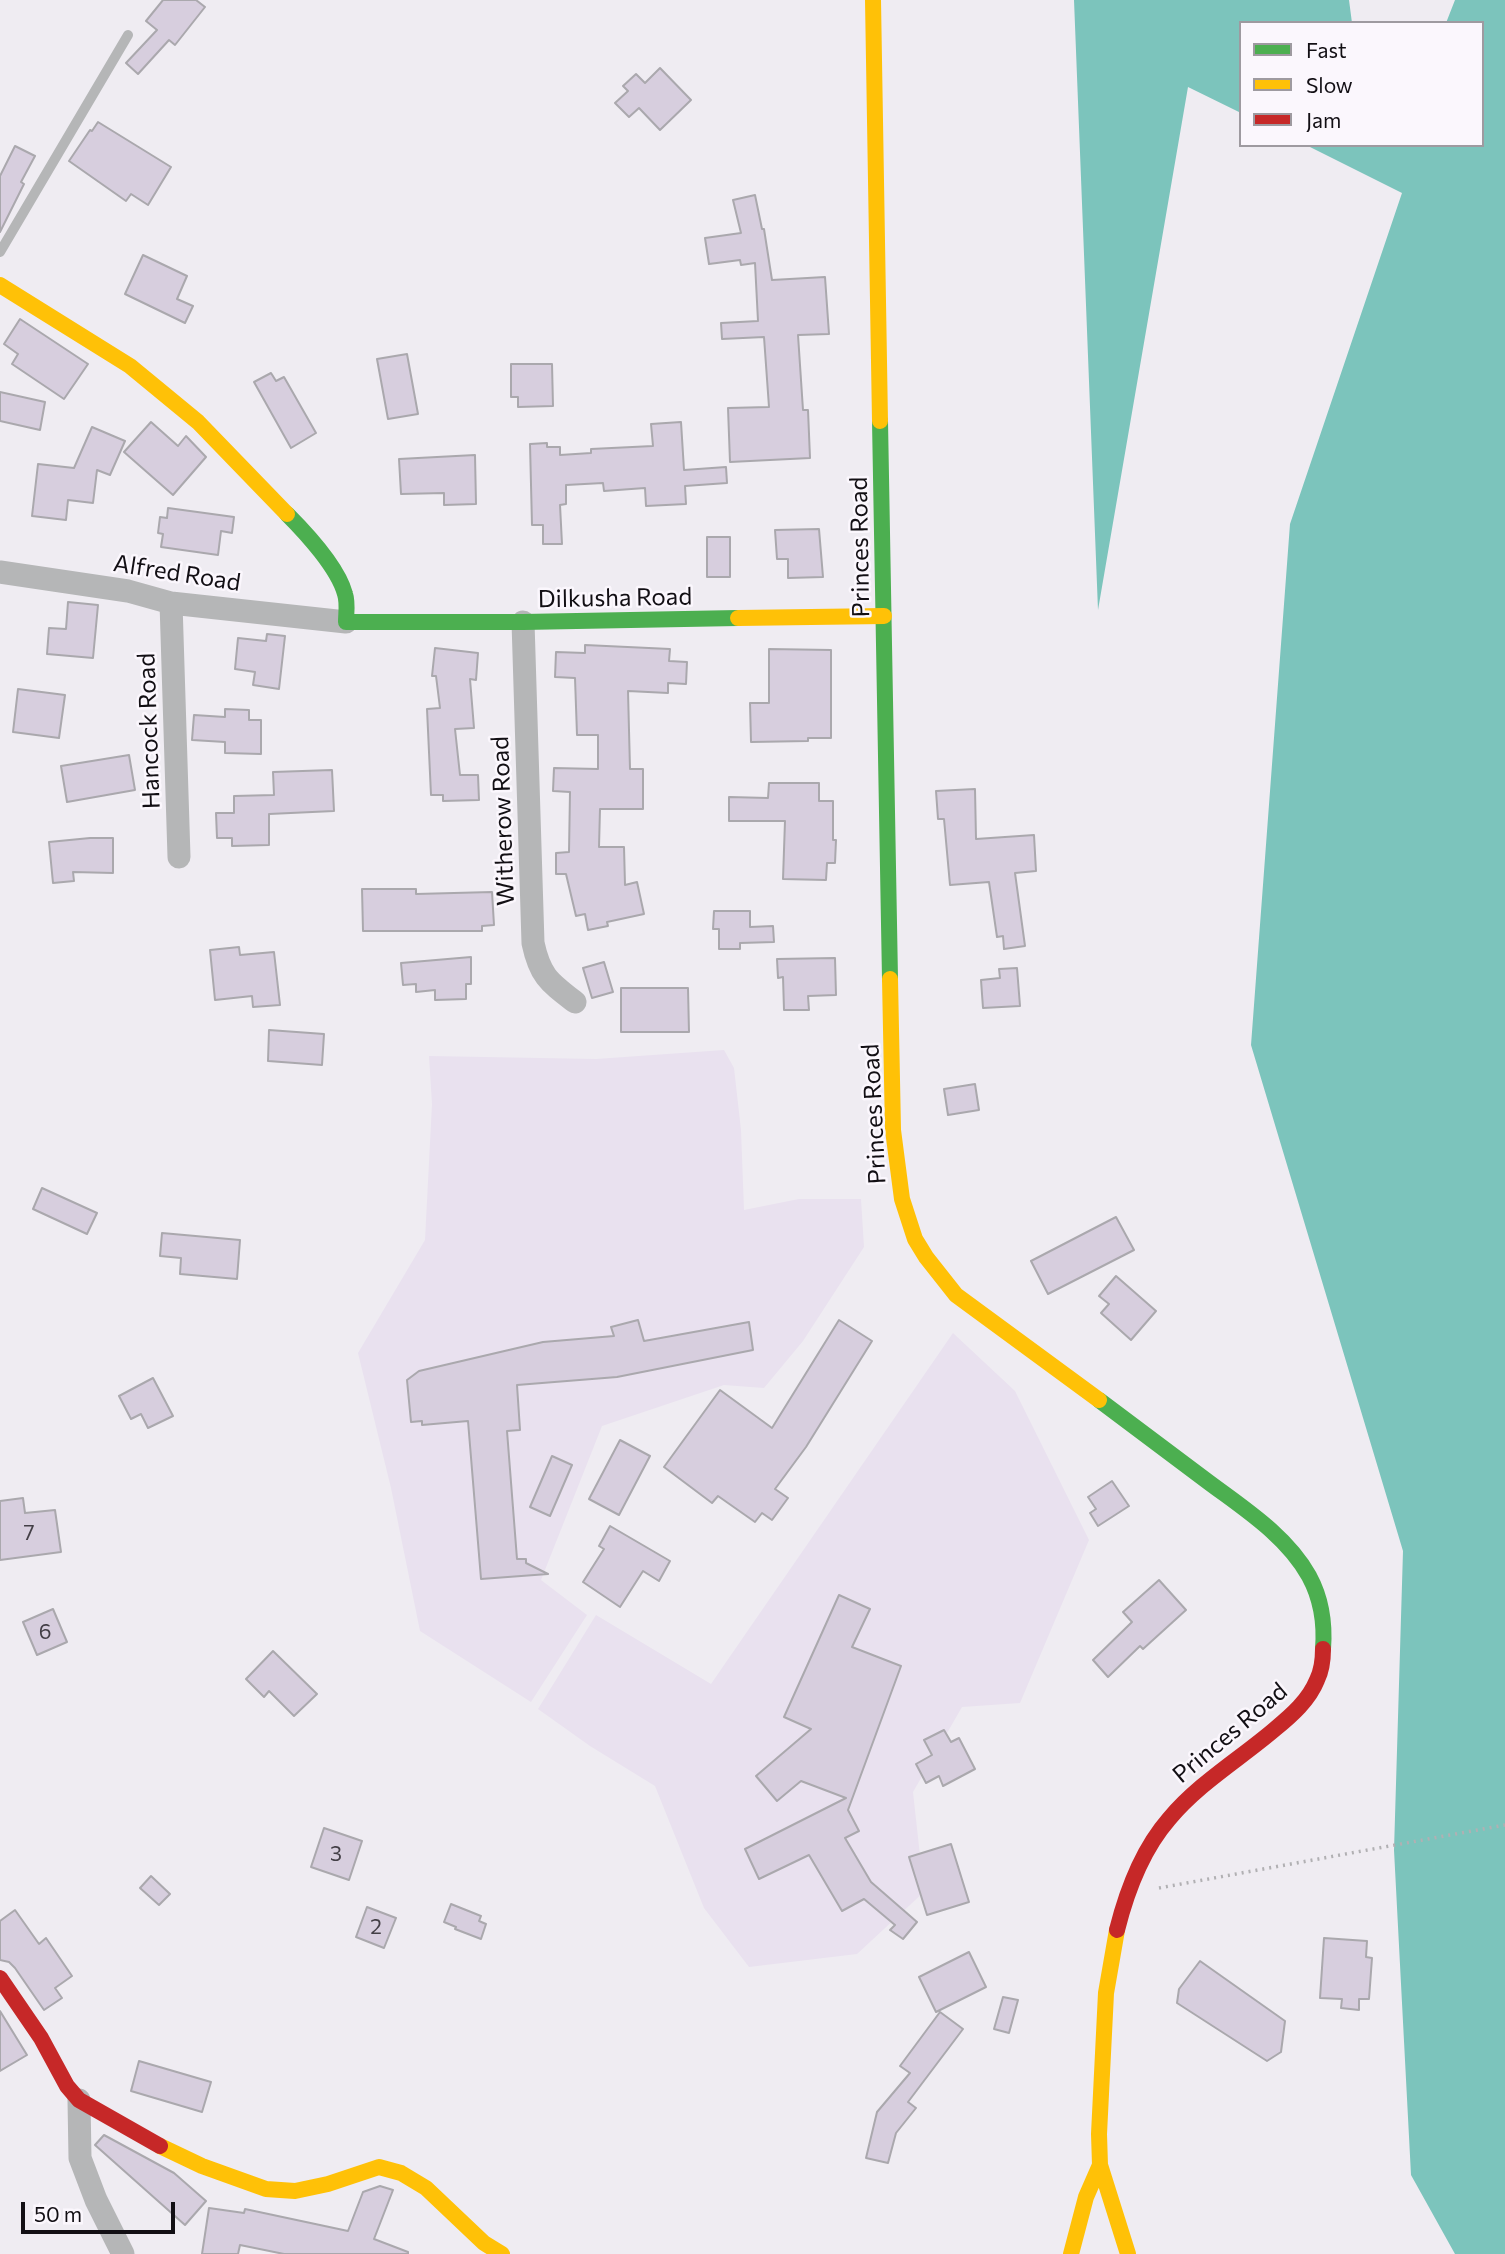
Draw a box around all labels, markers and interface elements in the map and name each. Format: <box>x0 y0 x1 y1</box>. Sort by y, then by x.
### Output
legend <box>1239 21 1484 147</box>
text: Fast <box>1306 37 1347 62</box>
text: Slow <box>1306 72 1353 97</box>
text: Jam <box>1306 107 1341 132</box>
street label: Princes Road <box>844 476 876 618</box>
street label: Alfred Road <box>111 549 243 597</box>
street label: Dilkusha Road <box>538 582 692 614</box>
street label: Hancock Road <box>132 653 166 809</box>
street label: Witherow Road <box>486 736 520 906</box>
street label: Princes Road <box>856 1043 892 1185</box>
house number: 7 <box>23 1520 35 1546</box>
house number: 6 <box>39 1619 51 1645</box>
street label: Princes Road <box>1167 1677 1293 1789</box>
house number: 3 <box>330 1841 342 1867</box>
house number: 2 <box>370 1914 382 1940</box>
scale bar <box>24 2188 178 2232</box>
text: 50 m <box>34 2201 82 2226</box>

